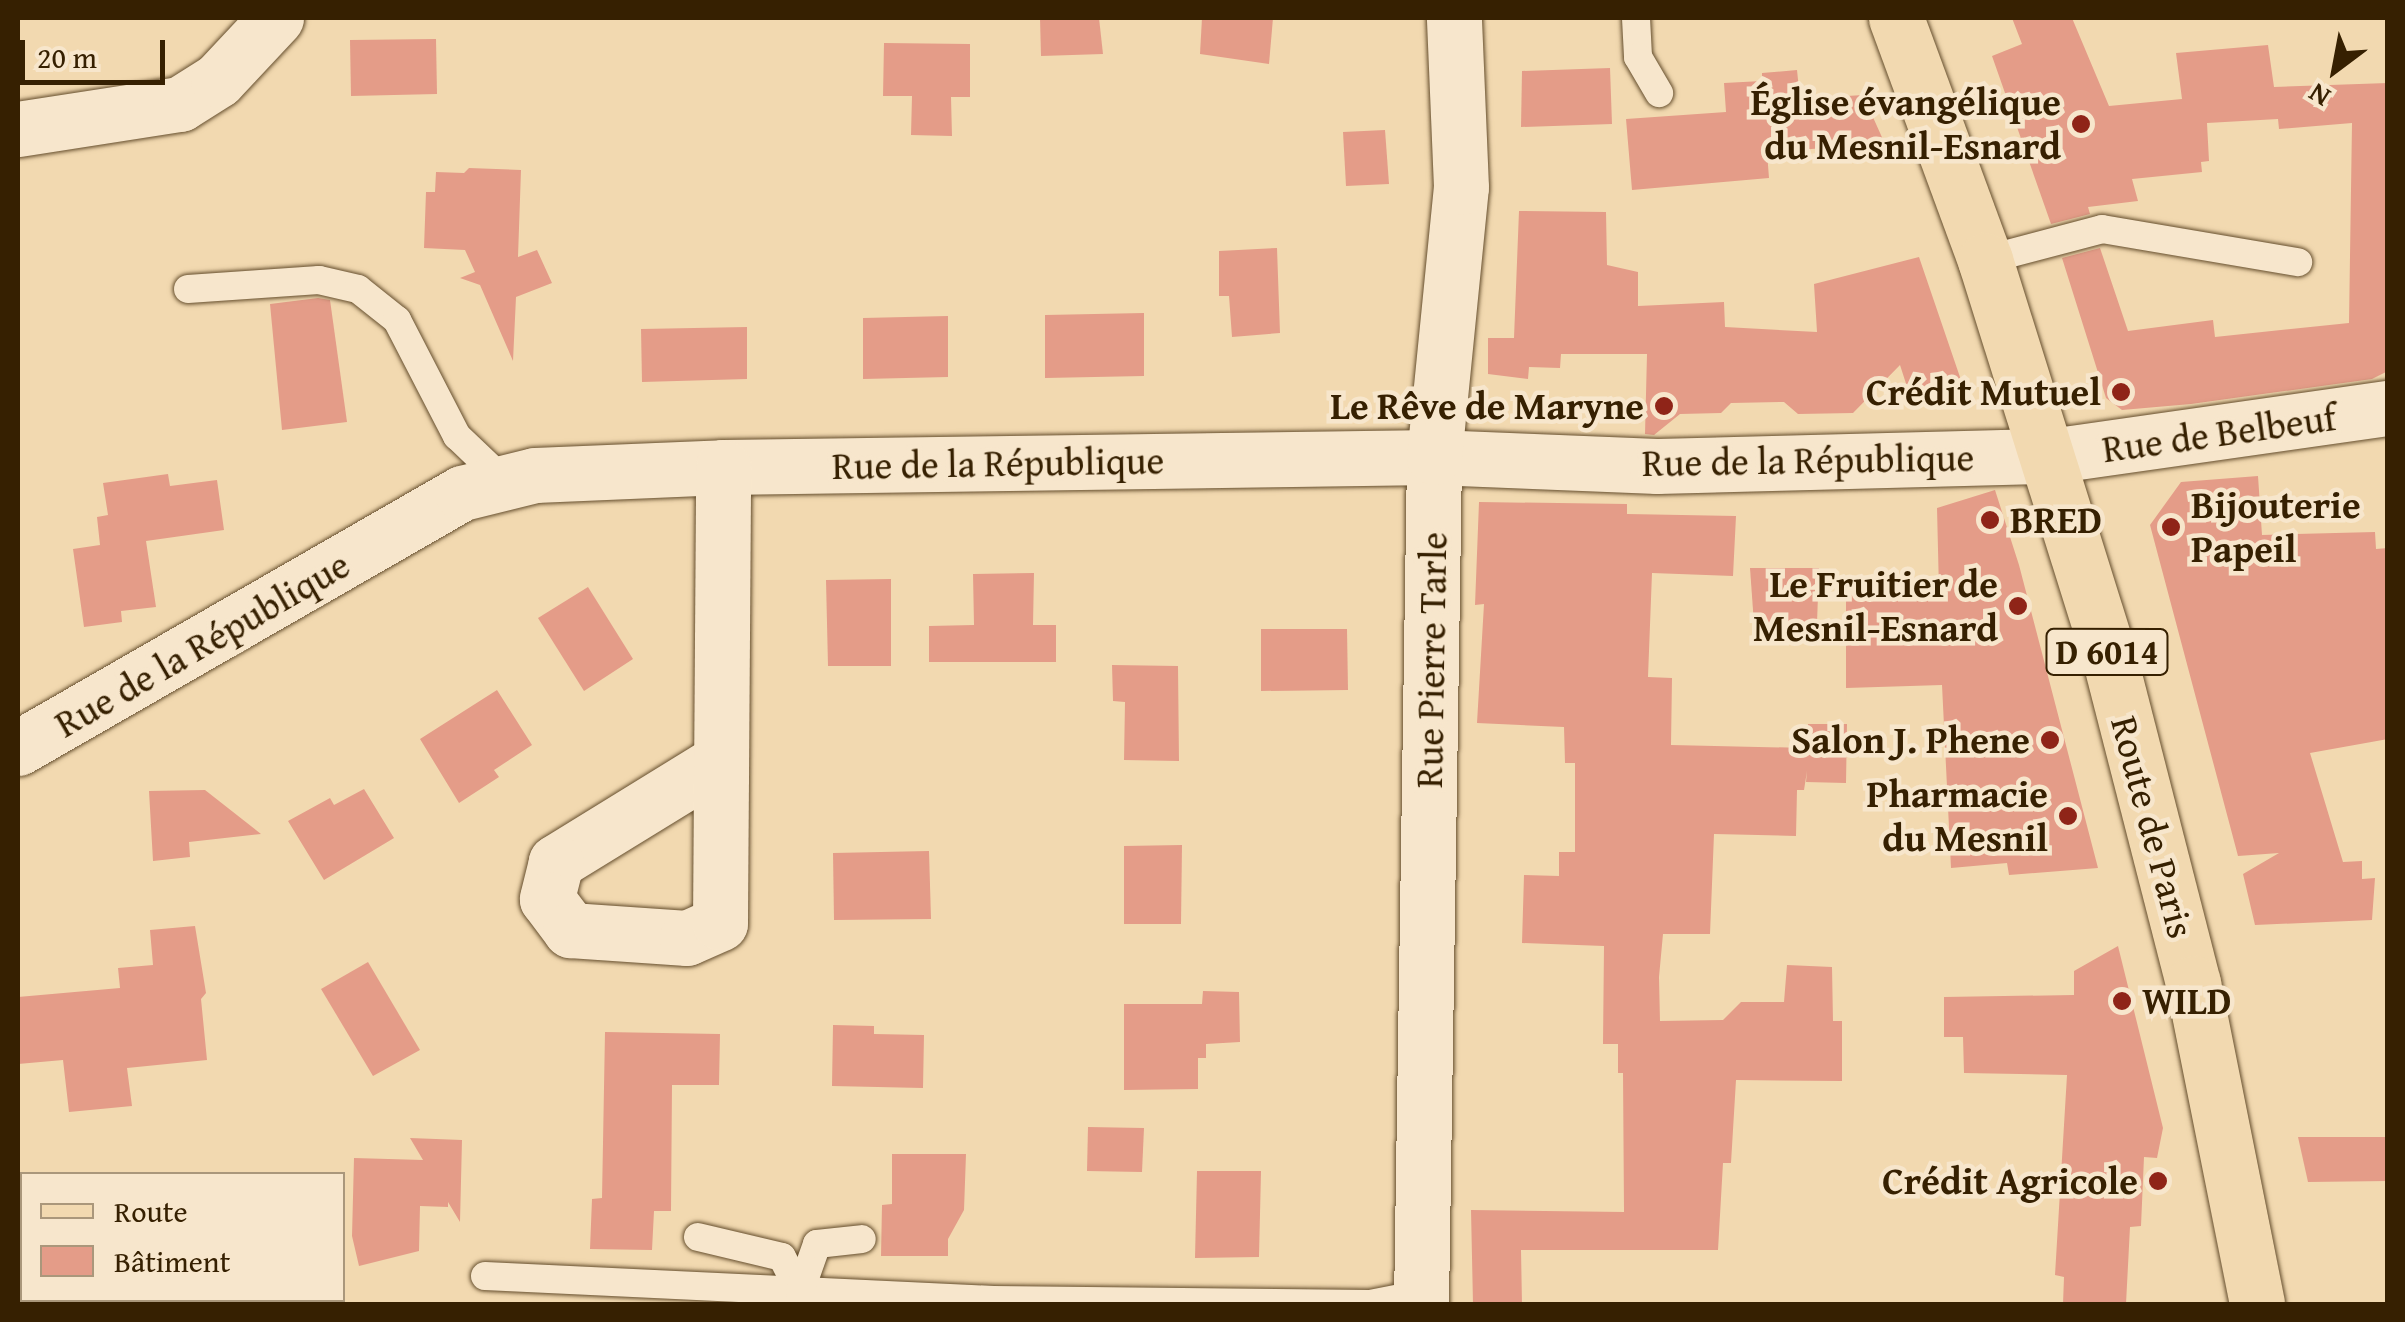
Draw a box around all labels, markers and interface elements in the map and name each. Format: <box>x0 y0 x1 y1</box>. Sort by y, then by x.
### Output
scale bar <box>25 20 170 82</box>
north arrow <box>2285 20 2385 120</box>
text: 20 m <box>37 35 97 79</box>
text: N <box>2300 74 2338 118</box>
place label: Église évangélique du Mesnil-Esnard <box>1750 79 2061 168</box>
marker: Église évangélique du Mesnil-Esnard <box>2070 113 2092 135</box>
place label: Crédit Mutuel <box>1866 369 2101 415</box>
marker: Crédit Mutuel <box>2110 381 2132 403</box>
place label: Le Rêve de Maryne <box>1330 383 1644 429</box>
street label: Rue de Belbeuf <box>2099 394 2339 472</box>
marker: Le Rêve de Maryne <box>1653 395 1675 417</box>
street label: Rue de la République <box>1641 434 1975 486</box>
street label: Rue de la République <box>831 437 1165 489</box>
place label: Bijouterie Papeil <box>2191 482 2361 572</box>
place label: BRED <box>2010 497 2102 543</box>
marker: BRED <box>1979 509 2001 531</box>
marker: Bijouterie Papeil <box>2160 516 2182 538</box>
street label: Rue Pierre Tarle <box>1406 531 1456 789</box>
street label: Rue de la République <box>47 541 357 747</box>
place label: Le Fruitier de Mesnil-Esnard <box>1753 561 1998 650</box>
marker: Le Fruitier de Mesnil-Esnard <box>2007 595 2029 617</box>
road number: D 6014 <box>2044 622 2170 682</box>
street label: Route de Paris <box>2102 711 2204 943</box>
place label: Salon J. Phene <box>1791 717 2030 763</box>
marker: Salon J. Phene <box>2039 729 2061 751</box>
place label: Pharmacie du Mesnil <box>1866 771 2048 861</box>
marker: Pharmacie du Mesnil <box>2057 805 2079 827</box>
place label: WILD <box>2142 978 2232 1024</box>
marker: WILD <box>2111 990 2133 1012</box>
place label: Crédit Agricole <box>1882 1158 2138 1204</box>
marker: Crédit Agricole <box>2147 1170 2169 1192</box>
legend <box>20 1172 345 1302</box>
text: Route <box>114 1189 187 1233</box>
text: Bâtiment <box>114 1239 230 1283</box>

